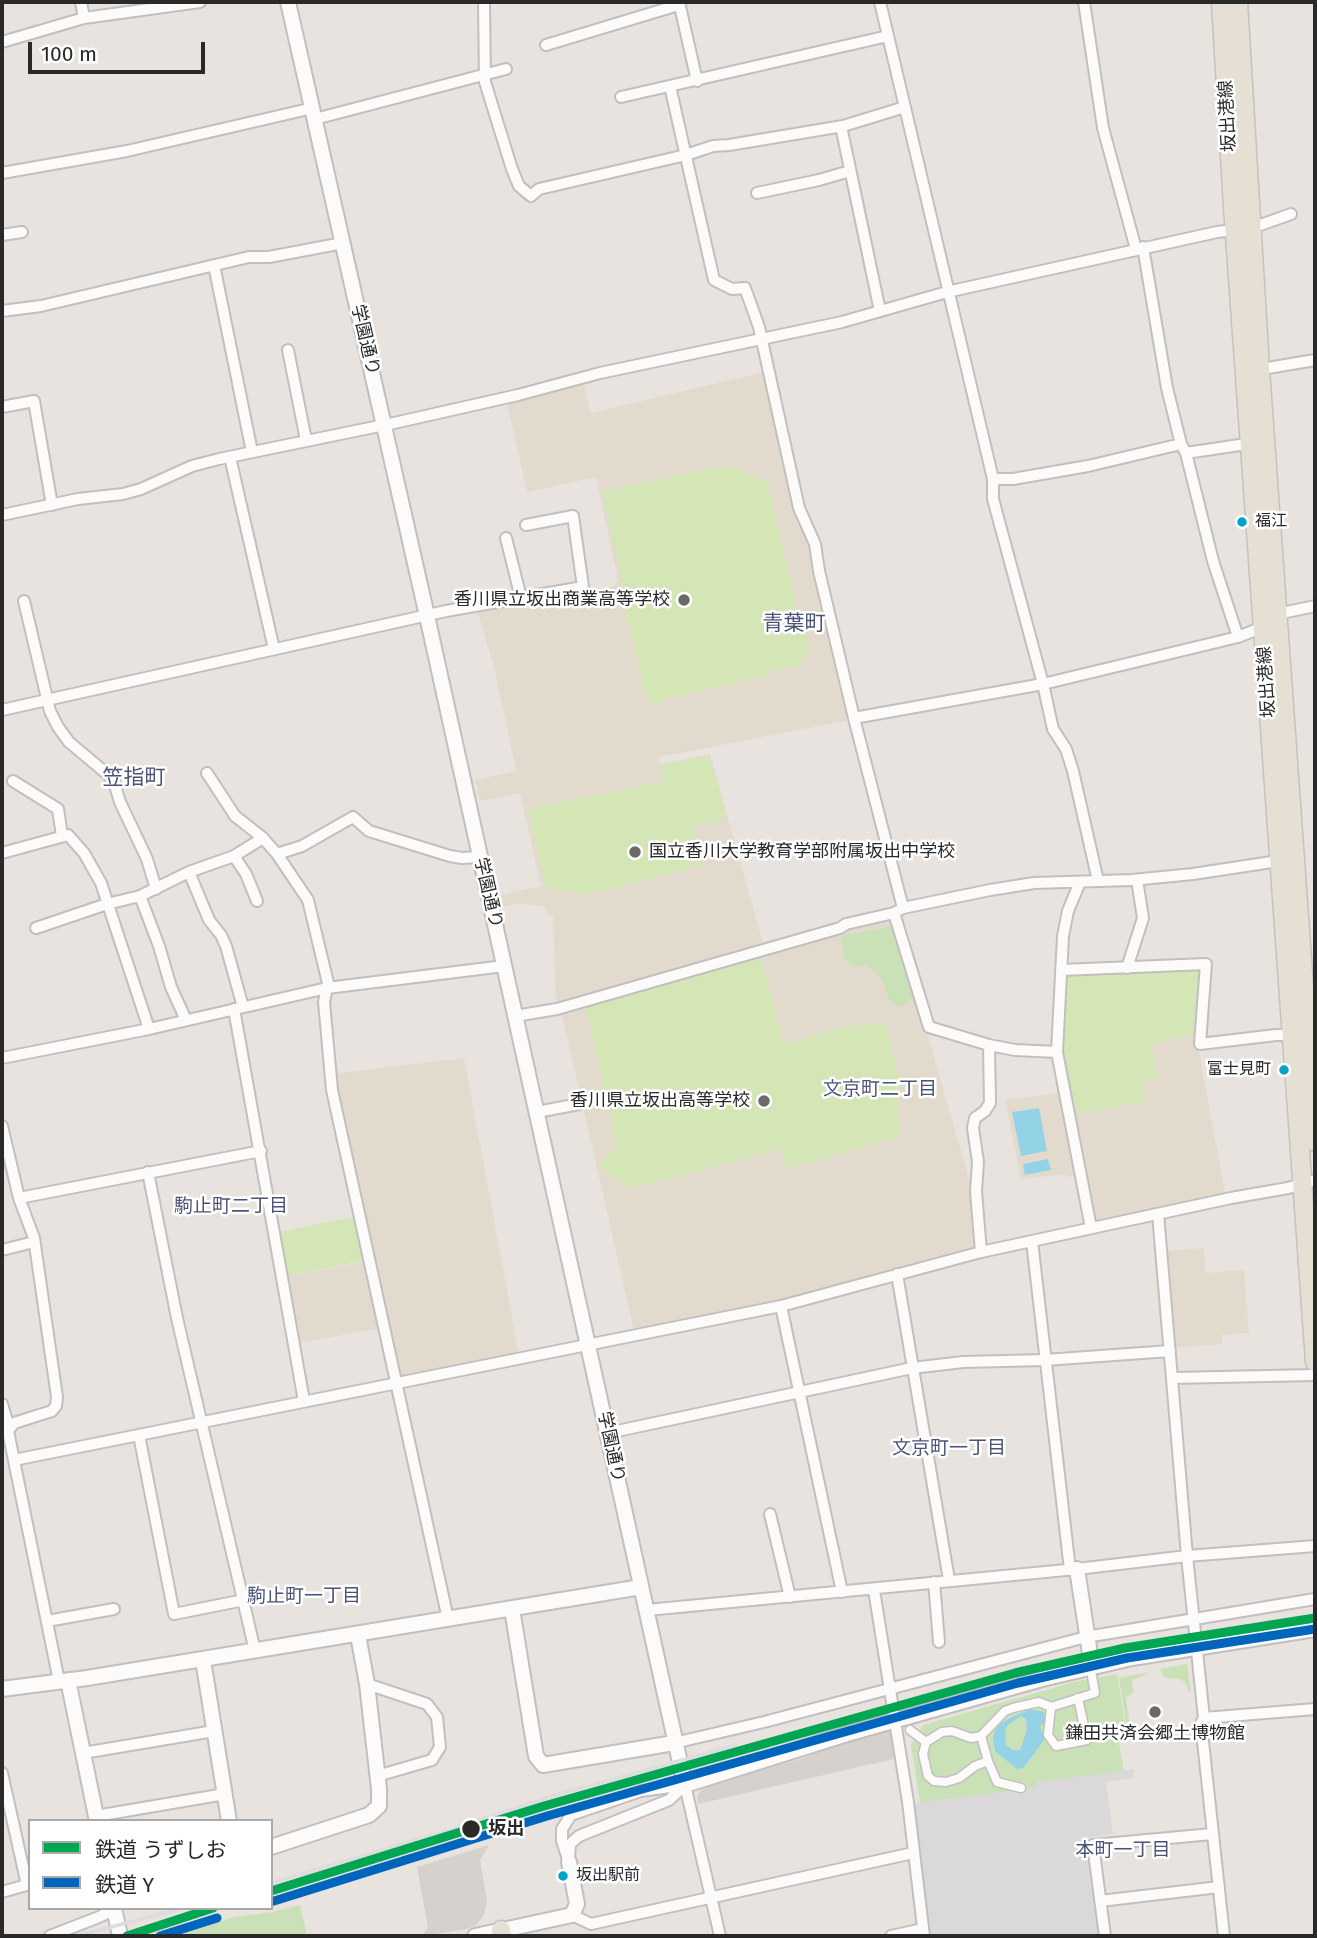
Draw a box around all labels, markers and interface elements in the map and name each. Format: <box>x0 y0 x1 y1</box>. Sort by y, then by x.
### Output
scale bar <box>32 28 208 72</box>
text: 100 m <box>41 41 97 67</box>
street label: 坂出港線 <box>1215 79 1241 153</box>
street label: 学園通り <box>346 302 384 378</box>
place label: 福江 <box>1255 512 1287 532</box>
marker: 福江 <box>1235 515 1249 529</box>
place label: 香川県立坂出商業高等学校 <box>454 589 670 611</box>
marker: 香川県立坂出商業高等学校 <box>676 592 692 608</box>
district label: 青葉町 <box>763 611 825 637</box>
street label: 坂出港線 <box>1254 645 1280 719</box>
district label: 笠指町 <box>103 765 165 791</box>
place label: 国立香川大学教育学部附属坂出中学校 <box>649 841 955 863</box>
marker: 国立香川大学教育学部附属坂出中学校 <box>627 844 643 860</box>
street label: 学園通り <box>469 855 507 931</box>
place label: 富士見町 <box>1207 1060 1271 1080</box>
marker: 富士見町 <box>1277 1063 1291 1077</box>
district label: 文京町二丁目 <box>823 1079 937 1101</box>
place label: 香川県立坂出高等学校 <box>570 1090 750 1112</box>
marker: 香川県立坂出高等学校 <box>756 1093 772 1109</box>
district label: 駒止町二丁目 <box>174 1196 288 1218</box>
street label: 学園通り <box>593 1410 629 1484</box>
district label: 文京町一丁目 <box>892 1438 1006 1460</box>
district label: 駒止町一丁目 <box>247 1586 361 1608</box>
marker: 鎌田共済会郷土博物館 <box>1147 1704 1163 1720</box>
place label: 鎌田共済会郷土博物館 <box>1065 1723 1245 1745</box>
marker: 坂出 <box>460 1818 482 1840</box>
place label: 坂出 <box>488 1818 524 1840</box>
legend <box>28 1819 273 1910</box>
text: 鉄道 うずしお <box>95 1837 227 1863</box>
district label: 本町一丁目 <box>1076 1840 1170 1862</box>
place label: 坂出駅前 <box>576 1866 640 1886</box>
marker: 坂出駅前 <box>556 1869 570 1883</box>
text: 鉄道 Y <box>95 1872 154 1898</box>

